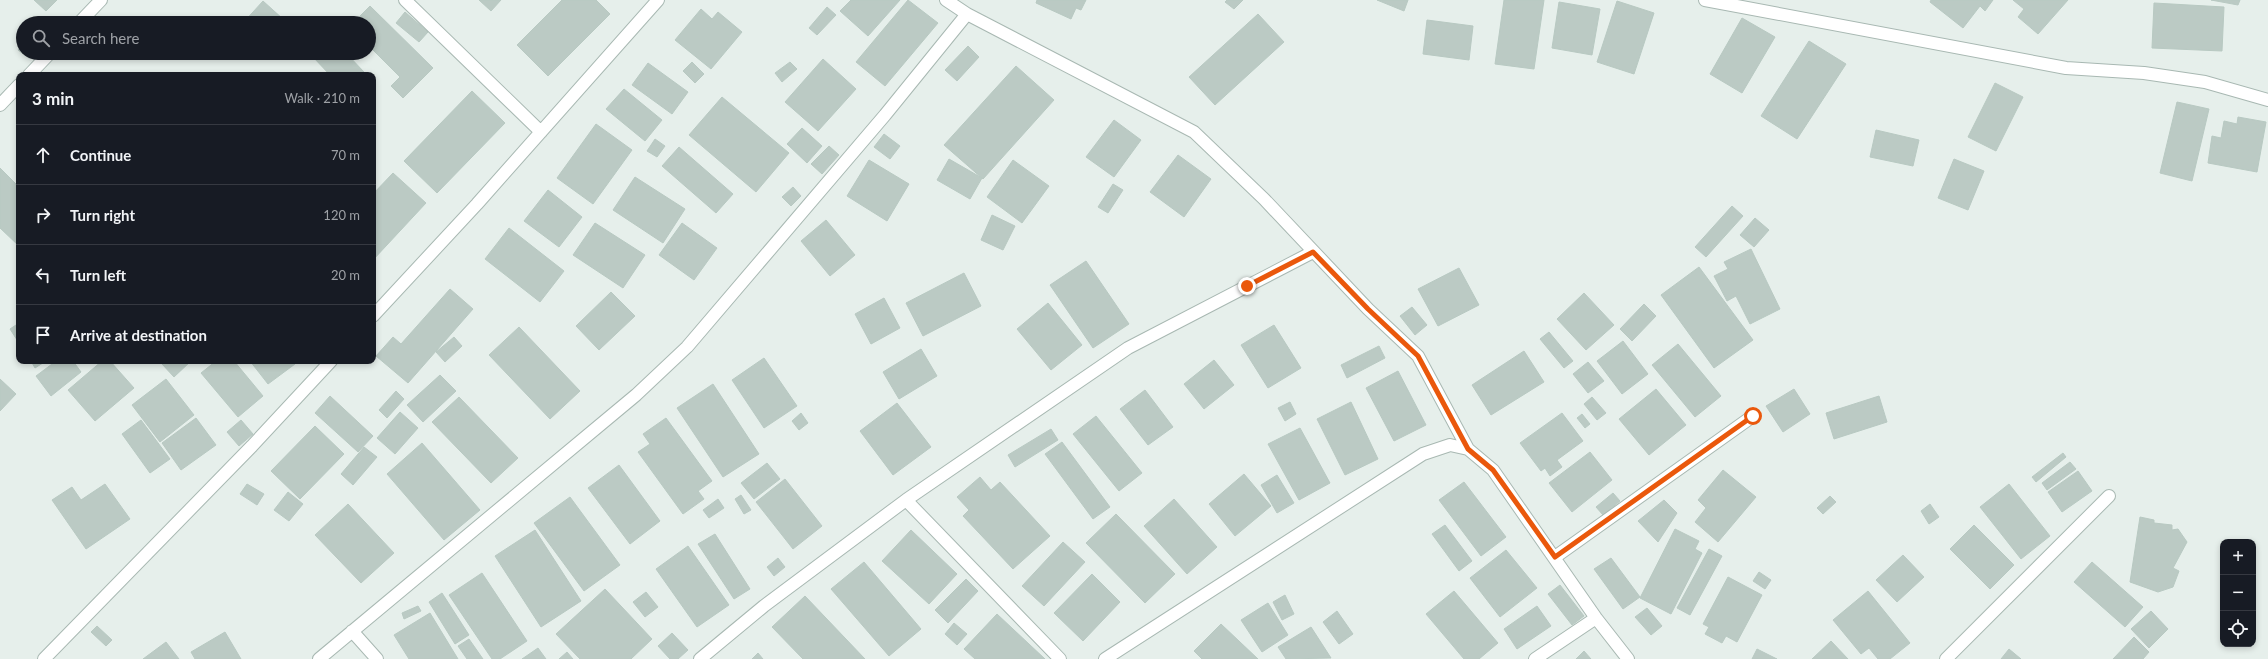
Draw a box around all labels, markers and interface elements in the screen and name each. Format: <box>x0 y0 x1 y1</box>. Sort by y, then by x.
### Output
search box <box>16 16 376 60</box>
icon: search <box>30 27 52 49</box>
text: Search here <box>62 29 139 47</box>
text: 3 min <box>32 88 74 109</box>
text: Walk · 210 m <box>284 90 360 106</box>
icon: ahead <box>32 144 54 166</box>
text: Continue <box>70 146 131 164</box>
text: 70 m <box>331 147 360 163</box>
icon: right <box>32 204 54 226</box>
text: Turn right <box>70 206 135 224</box>
text: 120 m <box>323 207 360 223</box>
icon: left <box>32 264 54 286</box>
text: Turn left <box>70 266 126 284</box>
text: 20 m <box>331 267 360 283</box>
route end <box>1238 277 1256 295</box>
icon: arrive <box>32 324 54 346</box>
text: Arrive at destination <box>70 326 207 344</box>
route start <box>1744 407 1762 425</box>
map controls <box>2220 539 2256 647</box>
button: + <box>2220 539 2256 575</box>
button: − <box>2220 575 2256 611</box>
button: locate <box>2220 611 2256 647</box>

